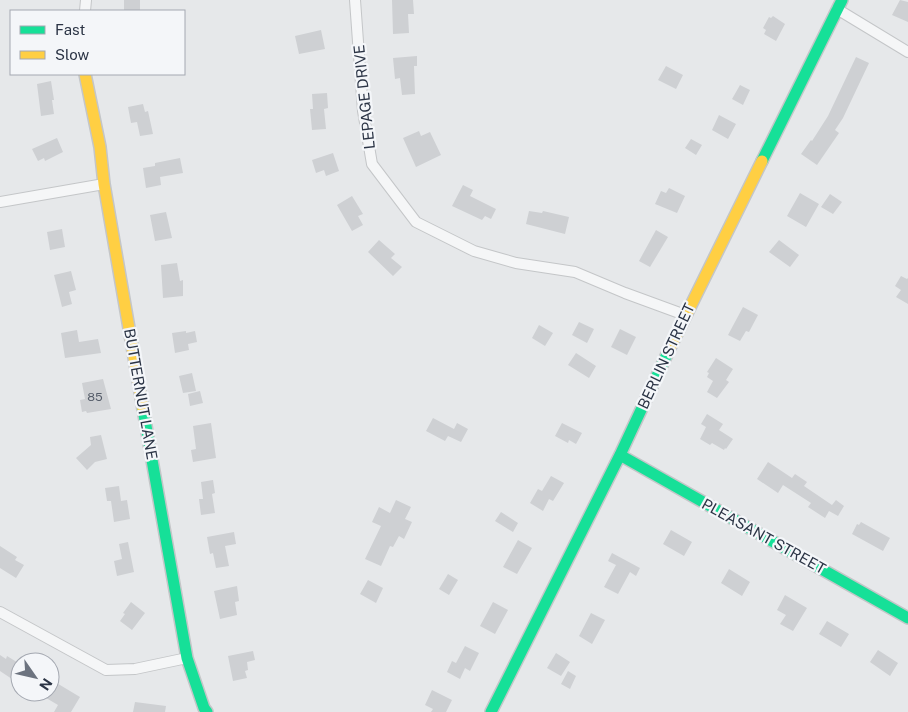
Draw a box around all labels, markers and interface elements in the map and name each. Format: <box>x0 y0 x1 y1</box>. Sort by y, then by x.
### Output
legend <box>10 10 185 75</box>
text: Fast <box>55 21 85 38</box>
street label: LEPAGE DRIVE <box>350 44 378 150</box>
text: Slow <box>55 46 90 63</box>
street label: BERLIN STREET <box>634 301 698 411</box>
street label: BUTTERNUT LANE <box>121 327 161 461</box>
house number: 85 <box>87 390 103 404</box>
street label: PLEASANT STREET <box>699 495 829 577</box>
north arrow <box>10 652 60 702</box>
text: N <box>36 675 55 693</box>

